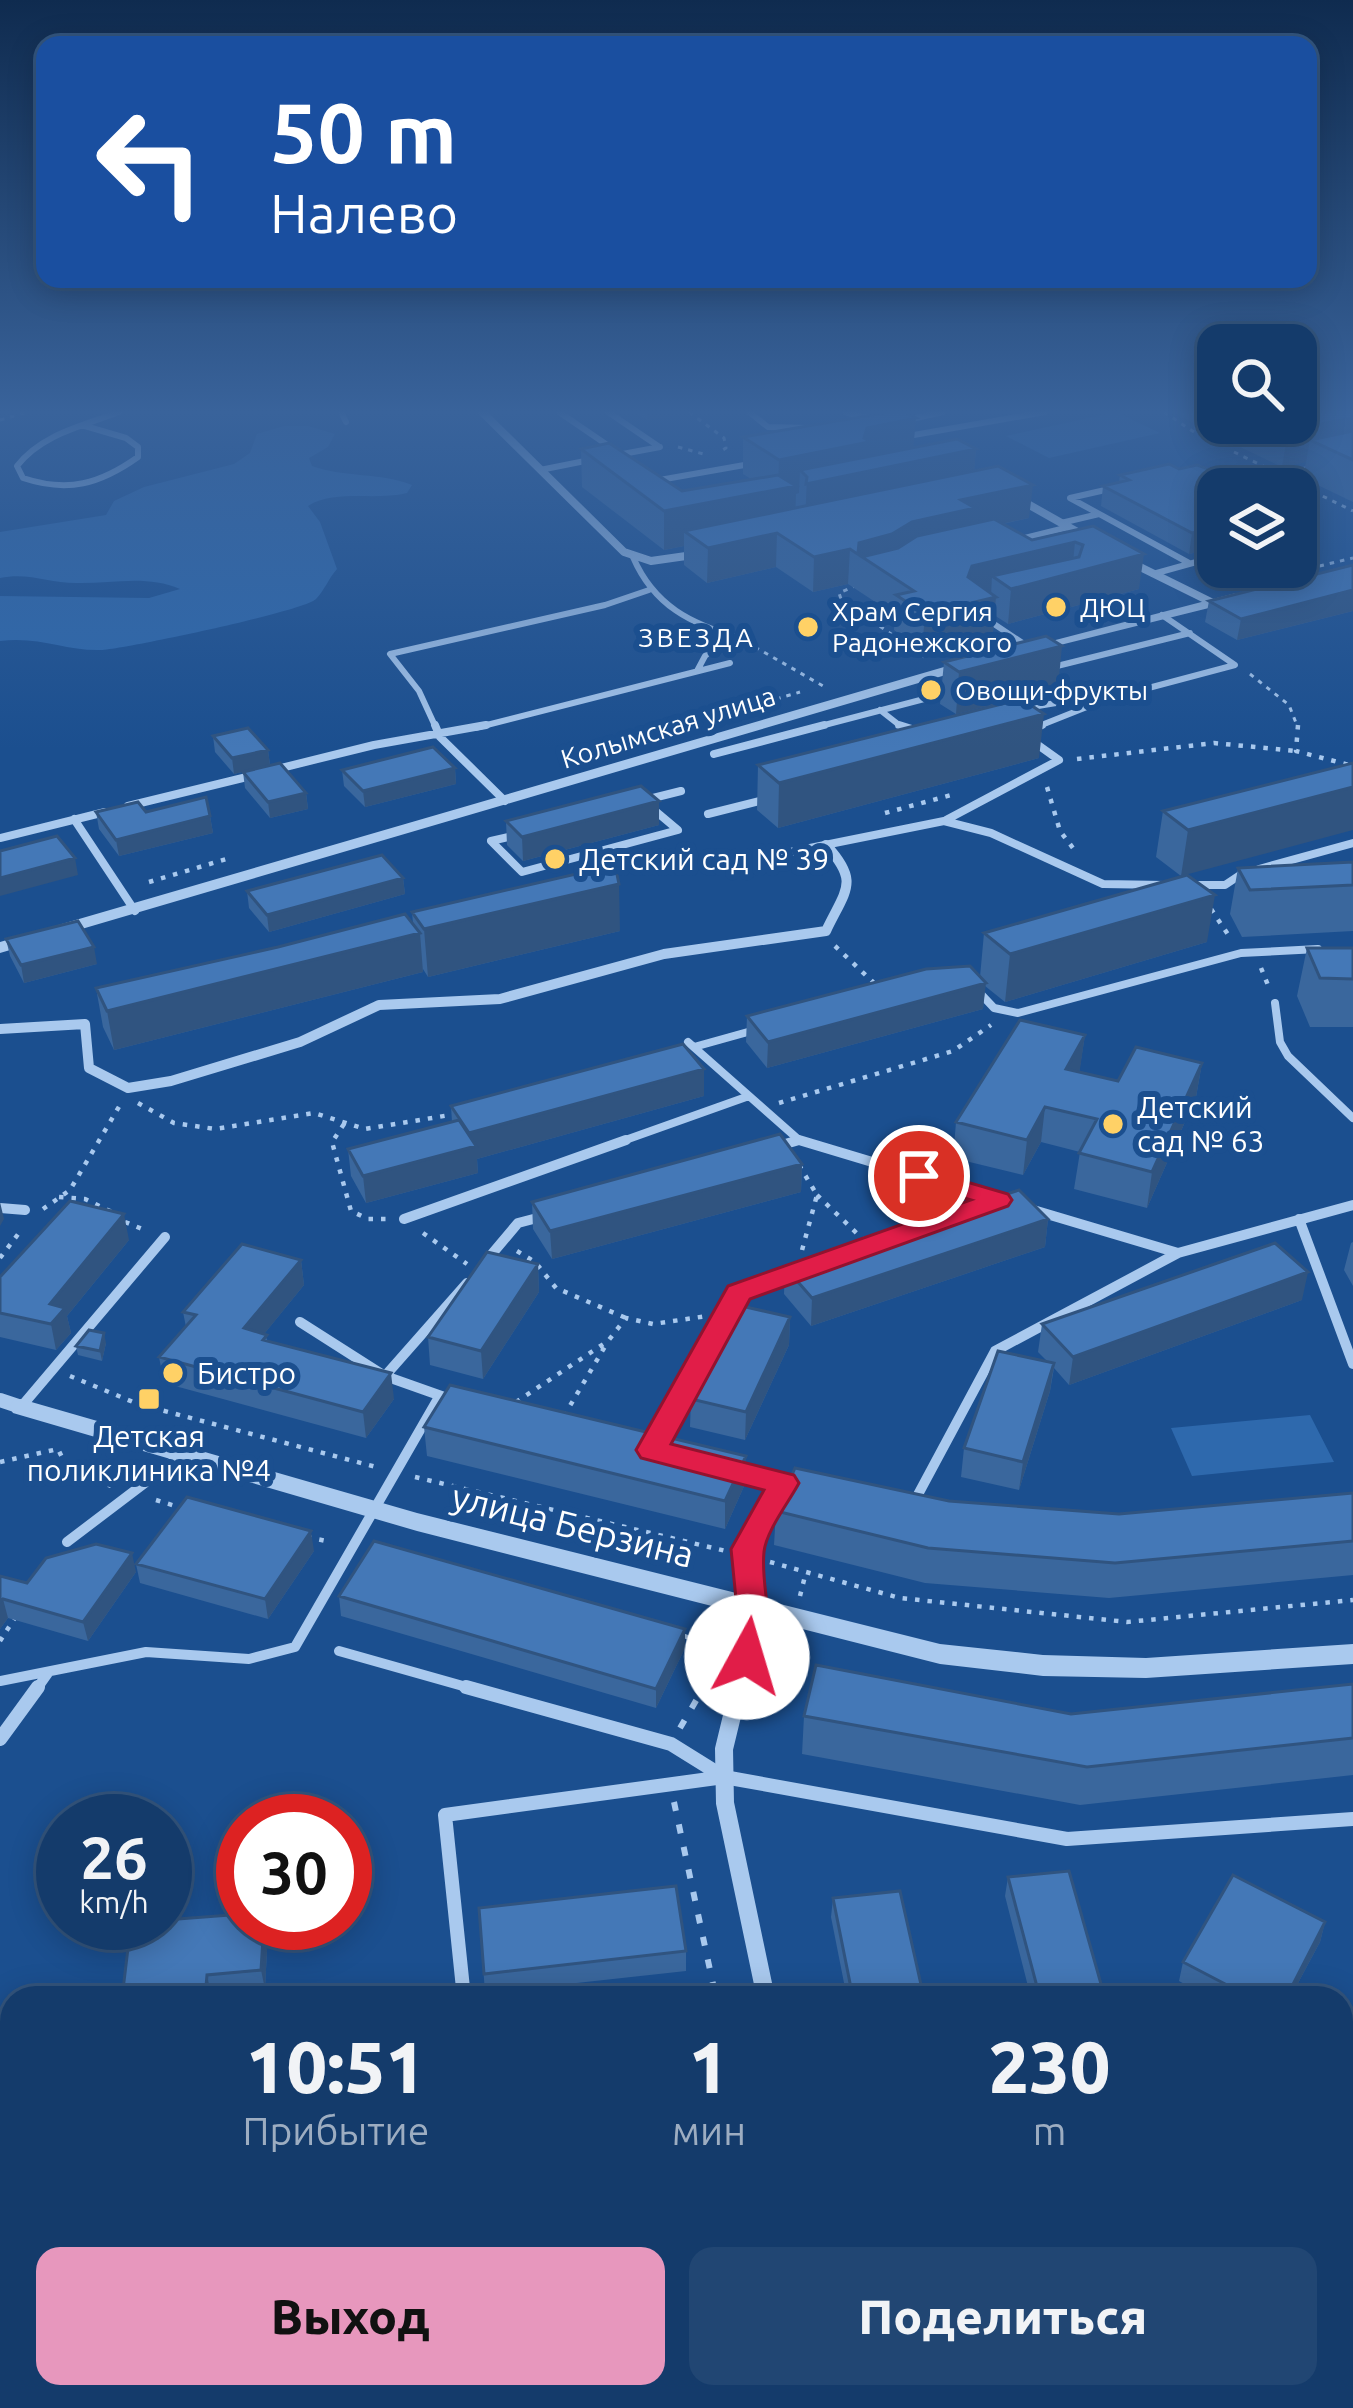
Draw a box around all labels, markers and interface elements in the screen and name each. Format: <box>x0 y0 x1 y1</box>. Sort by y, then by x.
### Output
icon: left <box>72 84 228 240</box>
text: 50 m <box>270 85 457 179</box>
text: Налево <box>270 183 458 243</box>
map controls <box>1197 324 1317 588</box>
button: search <box>1197 324 1317 444</box>
button: layers <box>1197 468 1317 588</box>
place label: ДЮЦ <box>1080 592 1145 622</box>
marker: ДЮЦ <box>1043 594 1069 620</box>
place label: Храм Сергия Радонежского <box>832 596 1012 657</box>
marker: Храм Сергия Радонежского <box>795 614 821 640</box>
district label: ЗВЕЗДА <box>638 622 756 652</box>
place label: Овощи-фрукты <box>955 675 1148 705</box>
marker: Овощи-фрукты <box>918 677 944 703</box>
street label: Колымская улица <box>557 680 779 774</box>
place label: Детский сад № 39 <box>579 842 829 876</box>
marker: Детский сад № 39 <box>542 846 568 872</box>
place label: Детский сад № 63 <box>1137 1090 1265 1158</box>
marker: Детский сад № 63 <box>1100 1111 1126 1137</box>
pin <box>868 1125 970 1227</box>
icon: arrive <box>886 1143 952 1209</box>
place label: Бистро <box>197 1356 296 1390</box>
marker: Бистро <box>160 1360 186 1386</box>
marker: Детская поликлиника №4 <box>136 1386 162 1412</box>
place label: Детская поликлиника №4 <box>27 1419 271 1487</box>
street label: улица Берзина <box>448 1475 698 1575</box>
position arrow <box>684 1594 810 1720</box>
speed limit sign: 30 <box>216 1794 372 1950</box>
text: 26 <box>80 1823 148 1890</box>
text: km/h <box>79 1885 149 1919</box>
text: 10:51 <box>246 2026 426 2107</box>
text: 1 <box>689 2026 729 2107</box>
text: 230 <box>989 2026 1110 2107</box>
text: Прибытие <box>243 2109 429 2152</box>
text: мин <box>672 2109 746 2152</box>
text: m <box>1033 2109 1066 2152</box>
button: Выход <box>36 2247 665 2385</box>
button: Поделиться <box>689 2247 1317 2385</box>

